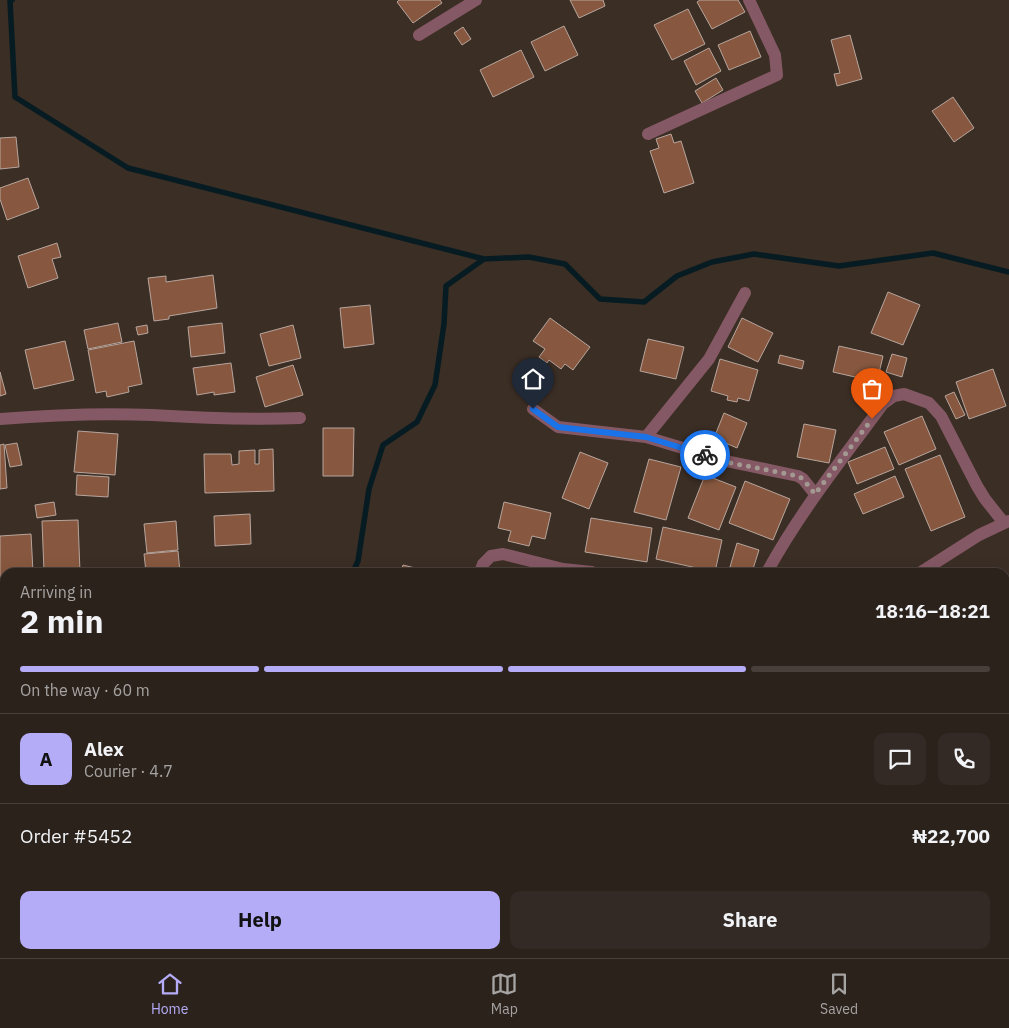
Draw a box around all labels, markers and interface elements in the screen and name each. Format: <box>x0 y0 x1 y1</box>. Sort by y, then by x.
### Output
pin <box>512 358 554 409</box>
icon: home <box>519 365 547 393</box>
pin <box>851 368 893 419</box>
icon: bag <box>858 375 886 403</box>
courier <box>680 430 730 480</box>
icon: bike <box>691 441 719 469</box>
text: Arriving in <box>20 582 92 602</box>
text: 18:16–18:21 <box>875 599 990 623</box>
text: 2 min <box>20 600 104 642</box>
text: On the way · 60 m <box>20 680 150 700</box>
button: chat <box>874 733 926 785</box>
button: phone <box>938 733 990 785</box>
text: Alex <box>84 737 124 761</box>
text: A <box>39 747 53 771</box>
text: Courier · 4.7 <box>84 761 173 781</box>
text: Order #5452 <box>20 824 132 848</box>
text: ₦22,700 <box>912 824 990 848</box>
button: Help <box>20 891 500 949</box>
button: Share <box>510 891 990 949</box>
tab: Home <box>151 970 189 1018</box>
tab: Map <box>490 970 518 1018</box>
tab: Saved <box>820 970 858 1018</box>

